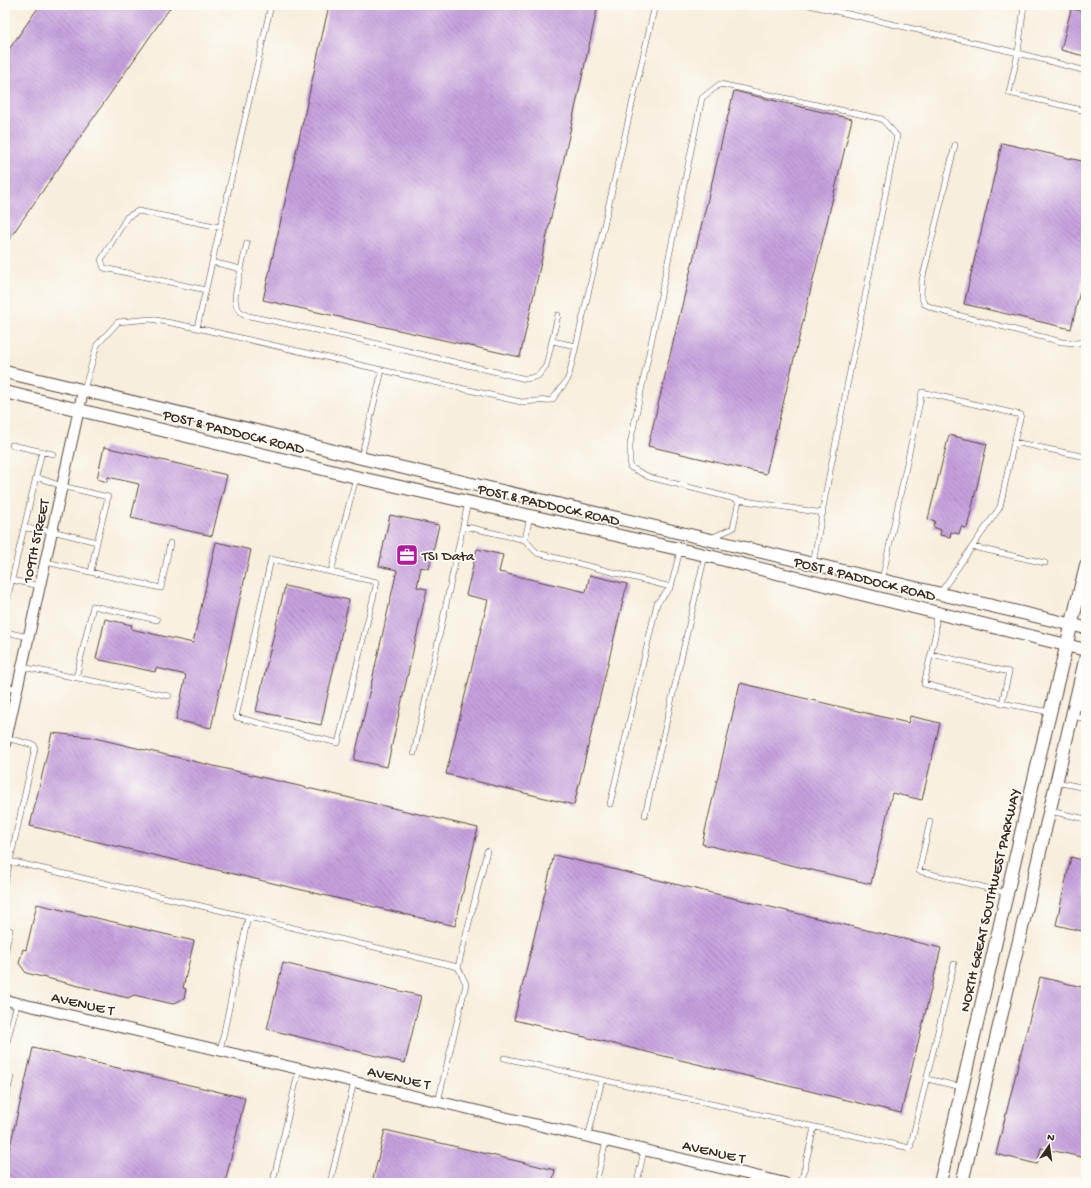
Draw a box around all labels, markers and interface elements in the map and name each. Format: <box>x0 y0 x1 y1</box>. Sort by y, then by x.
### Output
street label: POST & PADDOCK ROAD <box>160 406 306 459</box>
street label: POST & PADDOCK ROAD <box>475 481 622 531</box>
street label: 109TH STREET <box>19 497 55 586</box>
office icon: TSI Data <box>394 542 420 568</box>
place label: TSI Data <box>421 548 475 566</box>
street label: POST & PADDOCK ROAD <box>791 553 937 606</box>
street label: NORTH GREAT SOUTHWEST PARKWAY <box>956 787 1025 1014</box>
street label: AVENUE T <box>50 989 117 1021</box>
street label: AVENUE T <box>366 1063 433 1095</box>
north arrow <box>1029 1126 1069 1166</box>
text: N <box>1046 1132 1056 1145</box>
street label: AVENUE T <box>681 1137 748 1169</box>

